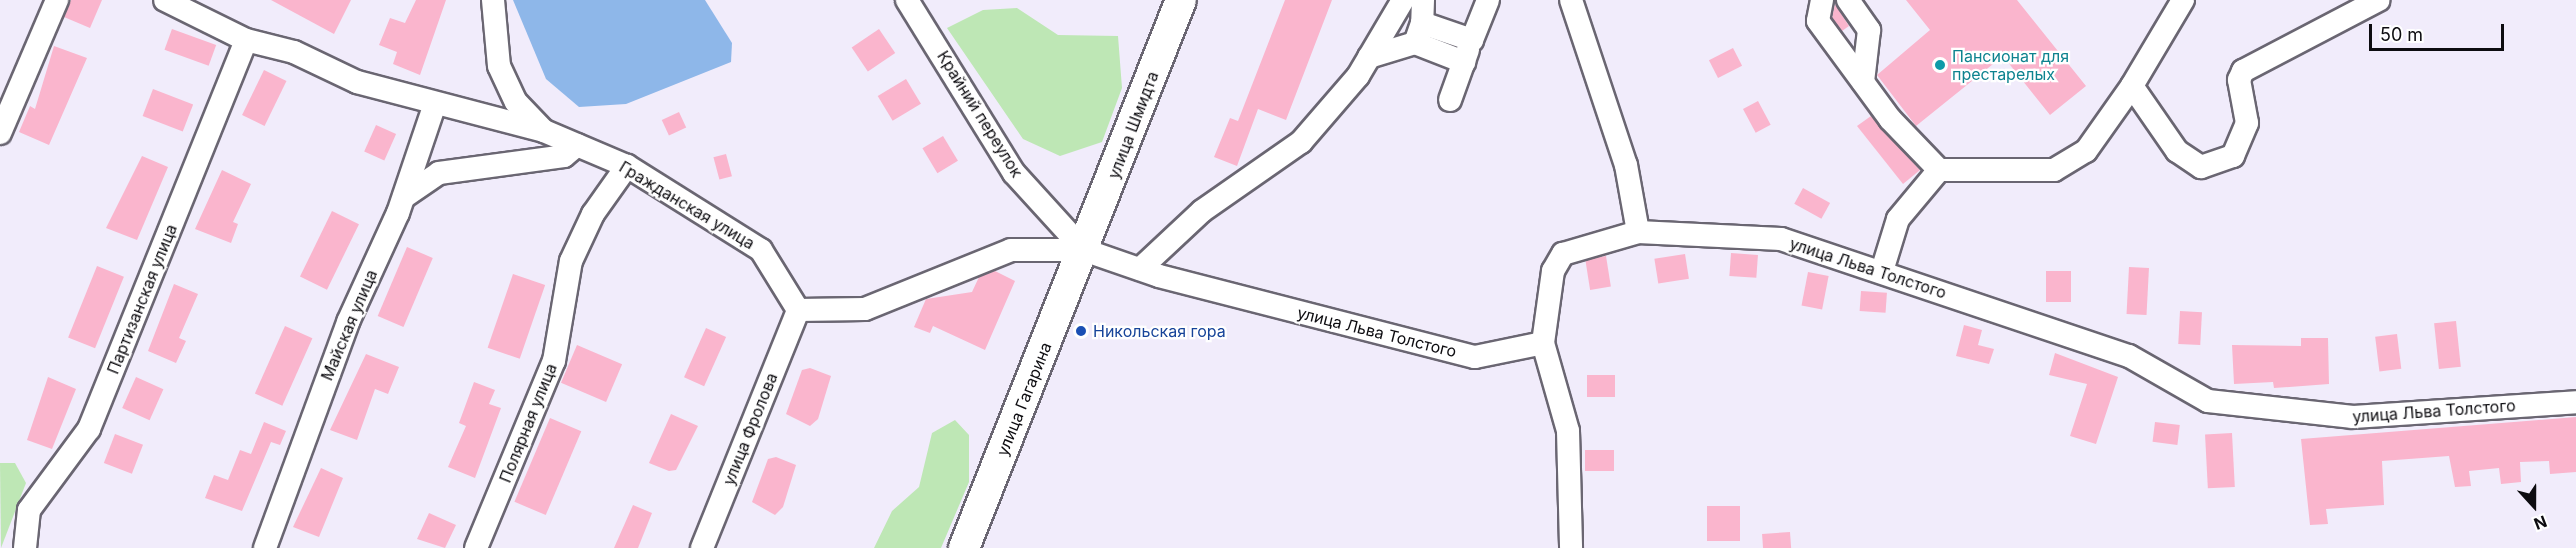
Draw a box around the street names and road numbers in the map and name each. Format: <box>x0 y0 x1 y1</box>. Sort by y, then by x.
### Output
street label: Крайний переулок <box>933 47 1027 181</box>
street label: улица Шмидта <box>1104 69 1162 181</box>
street label: Гражданская улица <box>616 157 758 253</box>
street label: Партизанская улица <box>103 221 181 377</box>
street label: улица Льва Толстого <box>1787 234 1949 302</box>
street label: Майская улица <box>317 267 381 383</box>
street label: улица Льва Толстого <box>1295 303 1459 361</box>
street label: улица Гагарина <box>992 339 1056 459</box>
street label: Полярная улица <box>495 361 561 485</box>
street label: улица Фролова <box>719 370 781 488</box>
street label: улица Льва Толстого <box>2352 396 2516 426</box>

